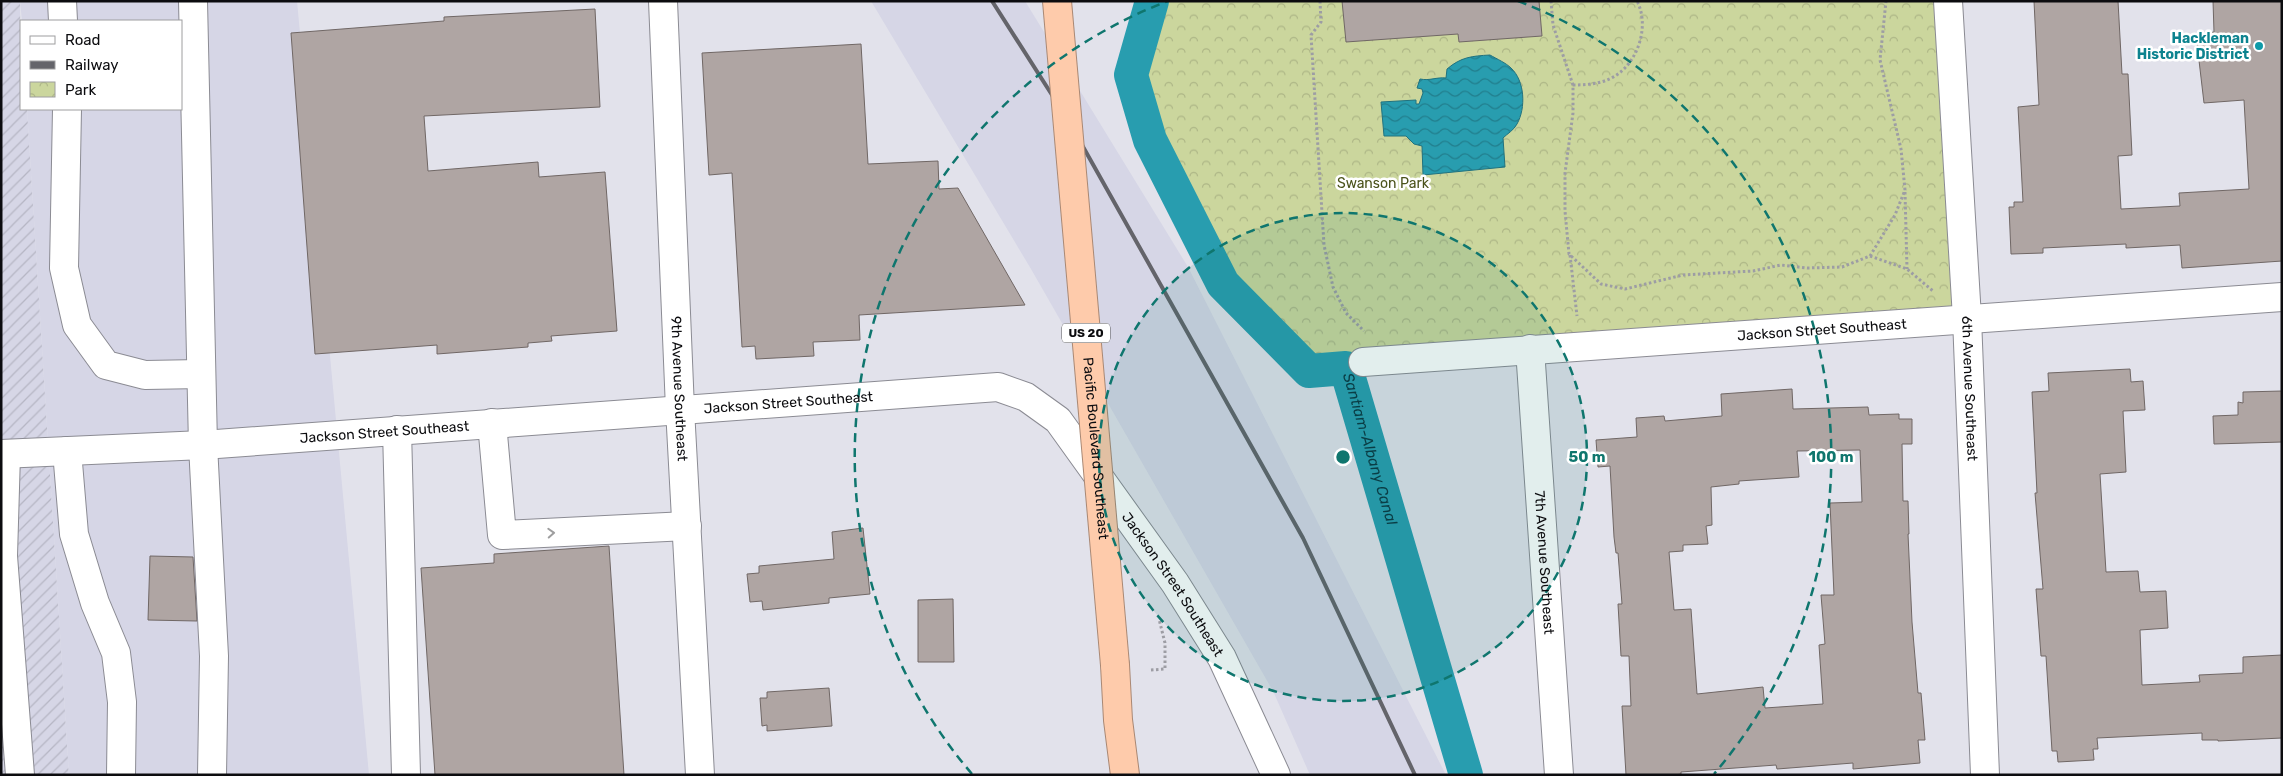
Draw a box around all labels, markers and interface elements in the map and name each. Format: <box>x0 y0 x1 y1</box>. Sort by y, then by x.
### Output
legend <box>20 20 182 110</box>
place label: Hackleman Historic District <box>2137 30 2249 63</box>
text: Road <box>65 31 101 49</box>
marker: Hackleman Historic District <box>2253 40 2265 52</box>
text: Railway <box>65 56 119 74</box>
text: Park <box>65 81 96 99</box>
park label: Swanson Park <box>1337 175 1430 192</box>
street label: Jackson Street Southeast <box>1737 315 1908 344</box>
street label: 6th Avenue Southeast <box>1958 315 1981 462</box>
street label: 9th Avenue Southeast <box>668 316 691 462</box>
road number: US 20 <box>1062 323 1110 342</box>
street label: Pacific Boulevard Southeast <box>1080 356 1113 541</box>
water label: Santiam-Albany Canal <box>1339 371 1401 528</box>
street label: Jackson Street Southeast <box>703 388 874 417</box>
street label: Jackson Street Southeast <box>299 417 470 446</box>
centre of rings <box>1334 448 1352 466</box>
text: 50 m <box>1569 448 1605 466</box>
text: 100 m <box>1809 448 1853 466</box>
street label: 7th Avenue Southeast <box>1531 490 1558 636</box>
street label: Jackson Street Southeast <box>1119 509 1228 660</box>
one-way arrow <box>547 527 555 538</box>

